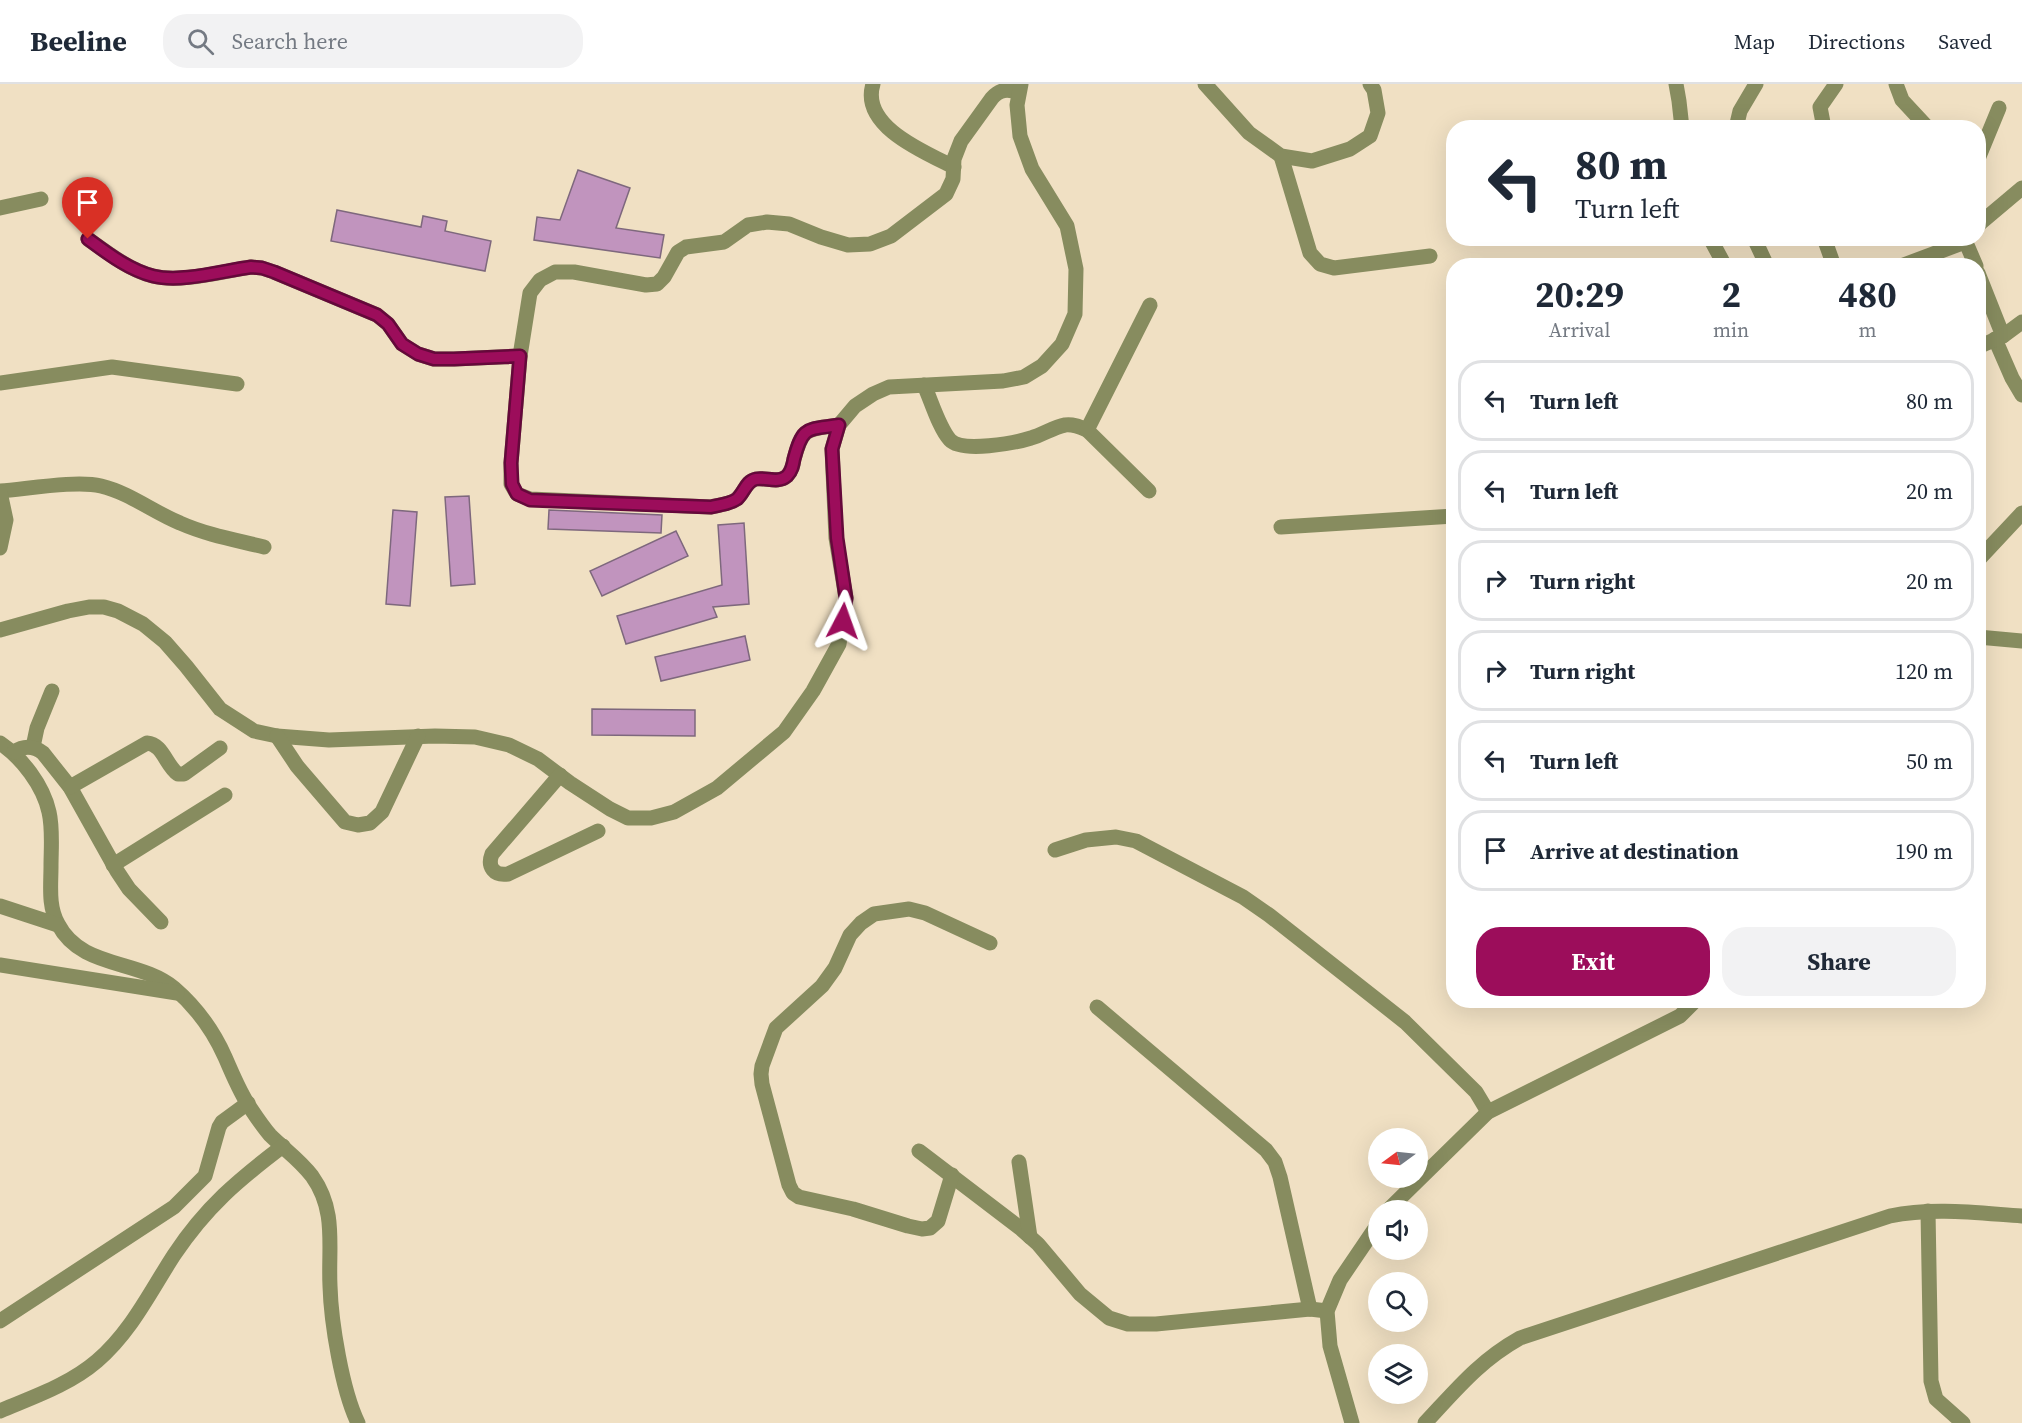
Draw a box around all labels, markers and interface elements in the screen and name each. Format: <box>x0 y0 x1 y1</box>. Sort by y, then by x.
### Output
search box <box>163 14 583 68</box>
text: Beeline <box>30 22 127 60</box>
icon: search <box>184 25 217 58</box>
text: Search here <box>232 26 348 56</box>
text: Map <box>1734 27 1775 56</box>
text: Directions <box>1808 27 1905 56</box>
text: Saved <box>1938 27 1992 56</box>
text: 80 m <box>1575 135 1668 193</box>
icon: left <box>1476 144 1554 222</box>
pin <box>62 177 113 239</box>
icon: arrive <box>71 186 104 219</box>
text: Turn left <box>1575 190 1679 227</box>
text: 20:29 <box>1535 270 1624 319</box>
text: 2 <box>1721 270 1741 319</box>
text: 480 <box>1838 270 1897 319</box>
text: Arrival <box>1549 316 1610 344</box>
text: min <box>1713 316 1749 344</box>
text: m <box>1859 316 1877 344</box>
icon: left <box>1479 384 1512 417</box>
text: Turn left <box>1530 386 1618 416</box>
text: 80 m <box>1906 386 1953 416</box>
icon: left <box>1479 474 1512 507</box>
text: Turn left <box>1530 476 1618 506</box>
text: 20 m <box>1906 476 1953 506</box>
icon: right <box>1479 564 1512 597</box>
text: Turn right <box>1530 566 1635 596</box>
text: 20 m <box>1906 566 1953 596</box>
position arrow <box>811 589 875 653</box>
icon: right <box>1479 654 1512 687</box>
text: Turn right <box>1530 656 1635 686</box>
text: 120 m <box>1895 656 1953 686</box>
icon: left <box>1479 744 1512 777</box>
text: Turn left <box>1530 746 1618 776</box>
text: 50 m <box>1906 746 1953 776</box>
icon: arrive <box>1479 834 1512 867</box>
text: Arrive at destination <box>1530 836 1739 866</box>
text: 190 m <box>1895 836 1953 866</box>
button: Exit <box>1476 927 1710 996</box>
button: Share <box>1722 927 1956 996</box>
north arrow <box>1368 1128 1428 1188</box>
map controls <box>1368 1128 1428 1404</box>
button: sound <box>1368 1200 1428 1260</box>
button: search <box>1368 1272 1428 1332</box>
button: layers <box>1368 1344 1428 1404</box>

